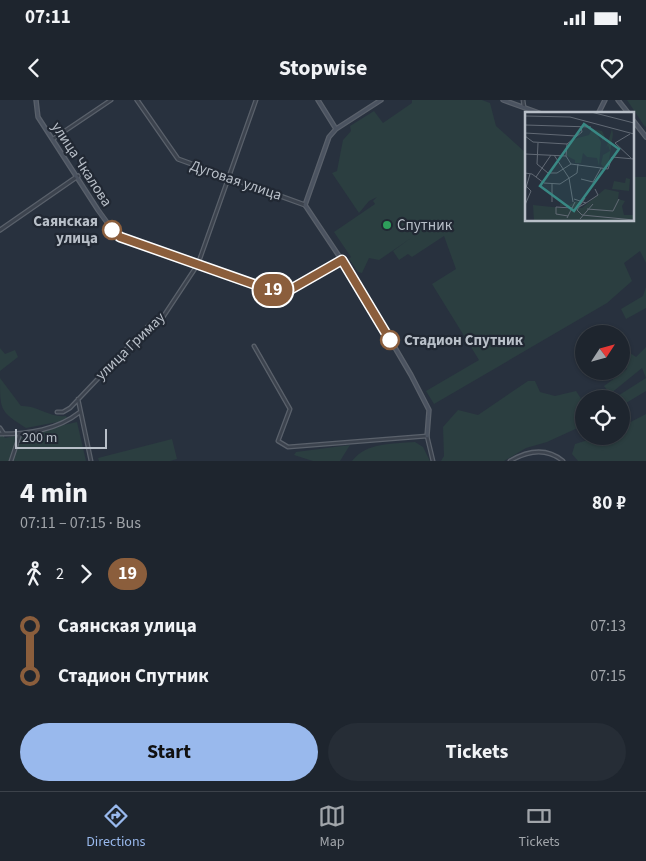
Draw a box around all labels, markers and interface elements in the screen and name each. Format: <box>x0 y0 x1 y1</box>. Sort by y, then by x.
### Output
text: 07:11 <box>25 4 71 31</box>
text: Stopwise <box>279 52 367 84</box>
icon: back <box>20 54 48 82</box>
icon: heart <box>598 54 626 82</box>
inset map <box>525 112 634 221</box>
street label: улица Чкалова <box>46 118 117 211</box>
street label: Дуговая улица <box>187 155 284 206</box>
place label: Саянская улица <box>33 211 98 249</box>
place label: Спутник <box>397 215 453 236</box>
marker: Спутник <box>381 219 393 231</box>
marker: Саянская улица <box>102 220 122 240</box>
line badge: 19 <box>250 274 296 306</box>
text: 19 <box>263 277 283 302</box>
street label: улица Гримау <box>91 308 170 385</box>
north arrow <box>575 325 630 380</box>
map controls <box>575 325 630 445</box>
marker: Стадион Спутник <box>380 330 400 350</box>
place label: Стадион Спутник <box>404 330 524 351</box>
button: locate <box>575 390 630 445</box>
scale bar <box>15 426 108 449</box>
text: 200 m <box>22 428 57 448</box>
text: 4 min <box>20 473 88 513</box>
text: 80 ₽ <box>592 490 626 517</box>
text: 07:11 – 07:15 · Bus <box>20 512 141 534</box>
icon: walk <box>20 560 48 588</box>
icon: forward <box>72 560 100 588</box>
text: 19 <box>118 561 137 586</box>
text: 2 <box>56 563 64 585</box>
text: Саянская улица <box>58 613 197 640</box>
text: 07:13 <box>590 615 626 637</box>
text: Стадион Спутник <box>58 663 209 690</box>
text: 07:15 <box>590 665 626 687</box>
button: Start <box>20 723 318 781</box>
button: Tickets <box>328 723 626 781</box>
tab: Directions <box>86 802 145 852</box>
tab: Map <box>318 802 346 852</box>
tab: Tickets <box>518 802 560 852</box>

